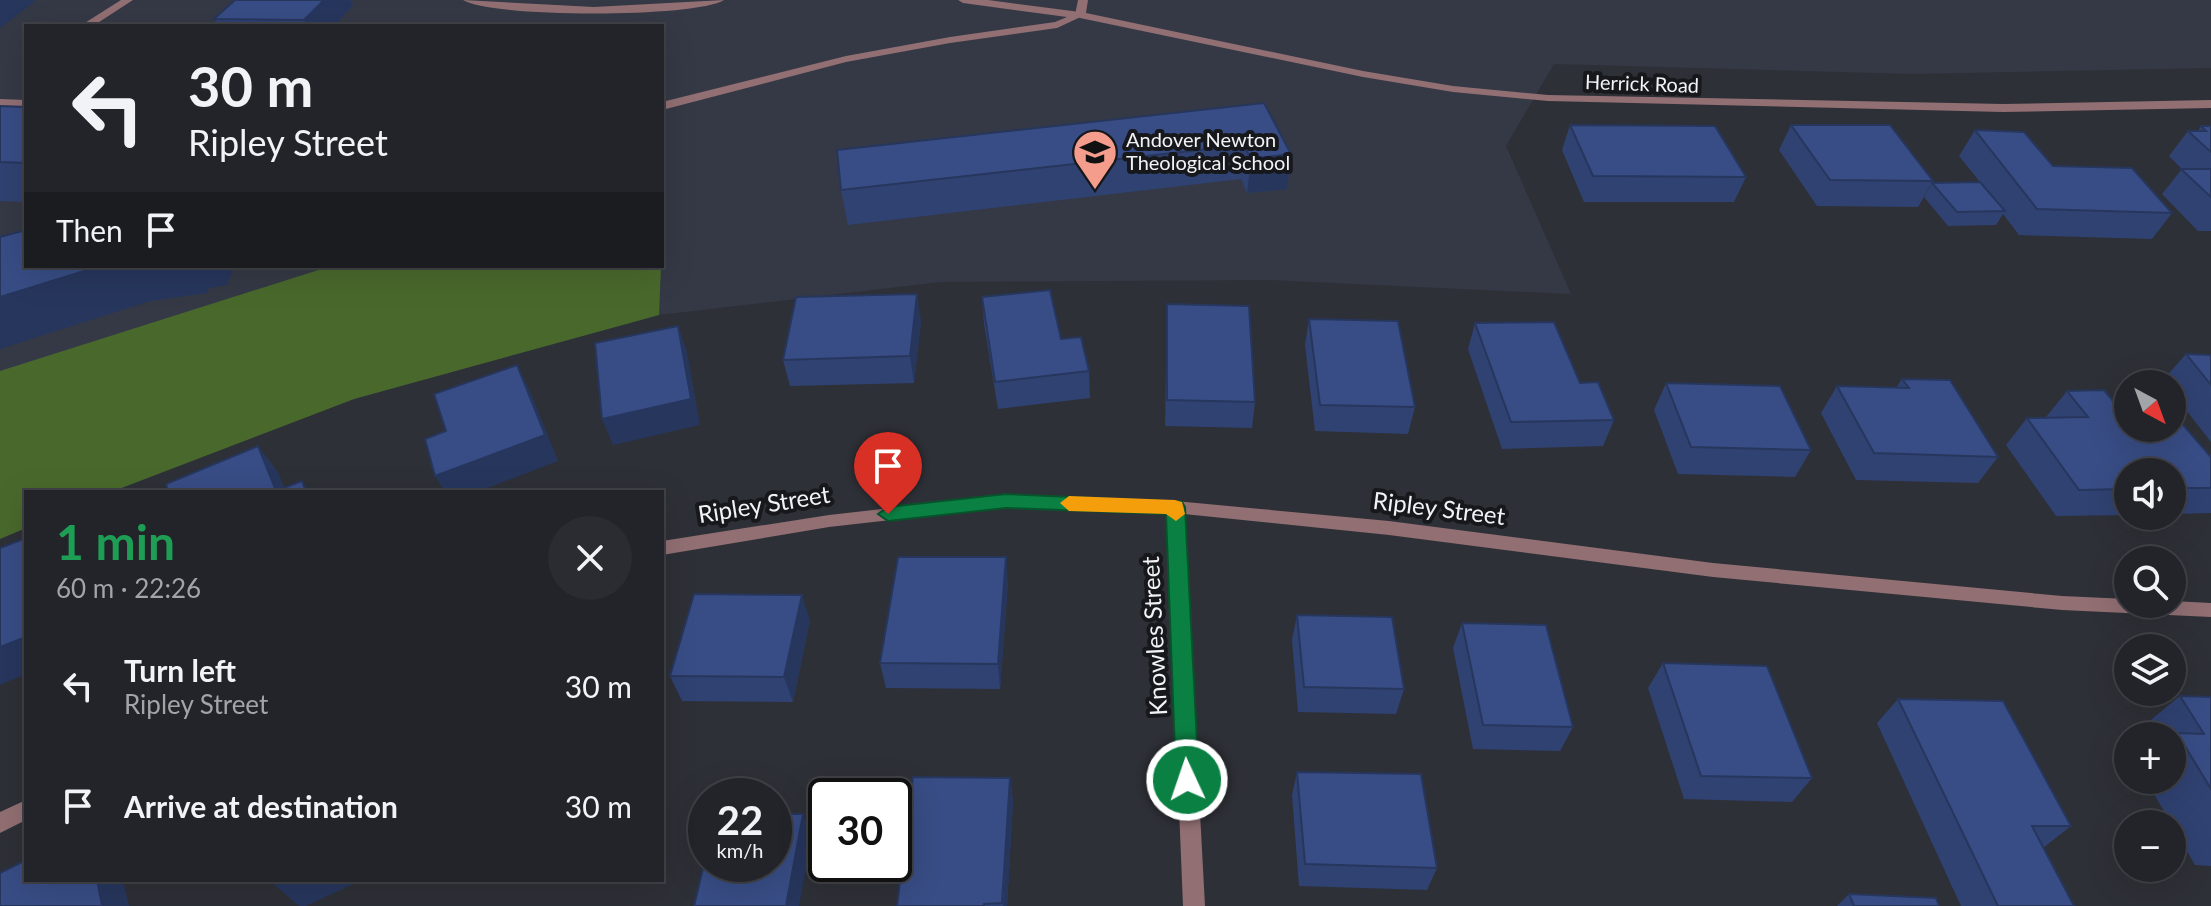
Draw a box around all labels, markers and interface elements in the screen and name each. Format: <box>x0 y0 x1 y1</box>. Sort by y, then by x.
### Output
text: 30 m <box>188 52 313 119</box>
icon: left <box>56 56 160 160</box>
street label: Herrick Road <box>1585 69 1699 97</box>
text: Ripley Street <box>188 120 388 164</box>
place label: Andover Newton Theological School <box>1126 127 1290 174</box>
school or university icon: Andover Newton Theological School <box>1071 128 1119 191</box>
icon: arrive <box>139 208 183 252</box>
text: Then <box>56 212 123 248</box>
north arrow <box>2114 370 2186 442</box>
map controls <box>2114 370 2186 882</box>
pin <box>854 432 922 514</box>
icon: arrive <box>866 444 910 488</box>
button: sound <box>2114 458 2186 530</box>
street label: Ripley Street <box>696 479 832 528</box>
street label: Ripley Street <box>1371 485 1507 530</box>
text: 1 min <box>56 513 175 570</box>
button: close <box>548 516 632 600</box>
button: search <box>2114 546 2186 618</box>
street label: Knowles Street <box>1135 555 1172 717</box>
text: 60 m · 22:26 <box>56 572 201 604</box>
button: layers <box>2114 634 2186 706</box>
text: Turn left <box>124 652 236 688</box>
icon: left <box>56 664 100 708</box>
text: 30 m <box>565 668 632 704</box>
text: Ripley Street <box>124 688 268 720</box>
button: + <box>2114 722 2186 794</box>
position arrow <box>1145 738 1229 822</box>
speed limit sign: 30 <box>808 778 912 882</box>
icon: arrive <box>56 784 100 828</box>
text: Arrive at destination <box>124 788 398 824</box>
text: 30 m <box>565 788 632 824</box>
text: 22 <box>717 796 763 844</box>
button: − <box>2114 810 2186 882</box>
text: km/h <box>717 838 763 862</box>

